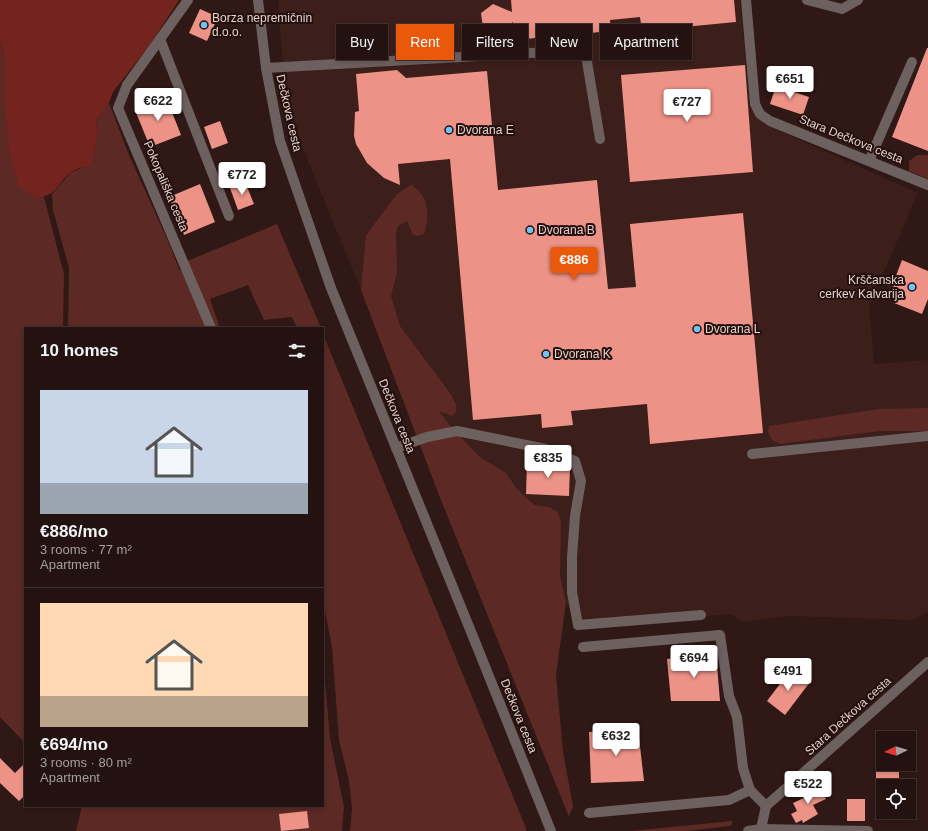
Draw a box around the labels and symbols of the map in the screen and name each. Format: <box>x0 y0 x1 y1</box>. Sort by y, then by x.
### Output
place label: Borza nepremičnin d.o.o. <box>212 11 312 39</box>
marker: Borza nepremičnin d.o.o. <box>199 20 209 30</box>
pin: €651 <box>766 66 814 100</box>
street label: Dečkova cesta <box>273 73 305 153</box>
pin: €622 <box>134 88 182 122</box>
pin: €727 <box>663 89 711 123</box>
street label: Stara Dečkova cesta <box>797 112 905 166</box>
place label: Dvorana E <box>457 123 514 137</box>
marker: Dvorana E <box>444 125 454 135</box>
street label: Pokopališka cesta <box>141 139 191 234</box>
pin: €772 <box>218 162 266 196</box>
place label: Dvorana B <box>538 223 595 237</box>
marker: Dvorana B <box>525 225 535 235</box>
pin: €886 <box>550 247 598 281</box>
place label: Krščanska cerkev Kalvarija <box>819 273 904 301</box>
marker: Krščanska cerkev Kalvarija <box>907 282 917 292</box>
place label: Dvorana L <box>705 322 761 336</box>
marker: Dvorana L <box>692 324 702 334</box>
place label: Dvorana K <box>554 347 611 361</box>
marker: Dvorana K <box>541 349 551 359</box>
street label: Dečkova cesta <box>376 377 418 455</box>
pin: €835 <box>524 445 572 479</box>
pin: €694 <box>670 645 718 679</box>
pin: €491 <box>764 658 812 692</box>
street label: Stara Dečkova cesta <box>802 674 894 758</box>
street label: Dečkova cesta <box>498 677 540 755</box>
pin: €632 <box>592 723 640 757</box>
north arrow <box>876 731 916 771</box>
pin: €522 <box>784 771 832 805</box>

